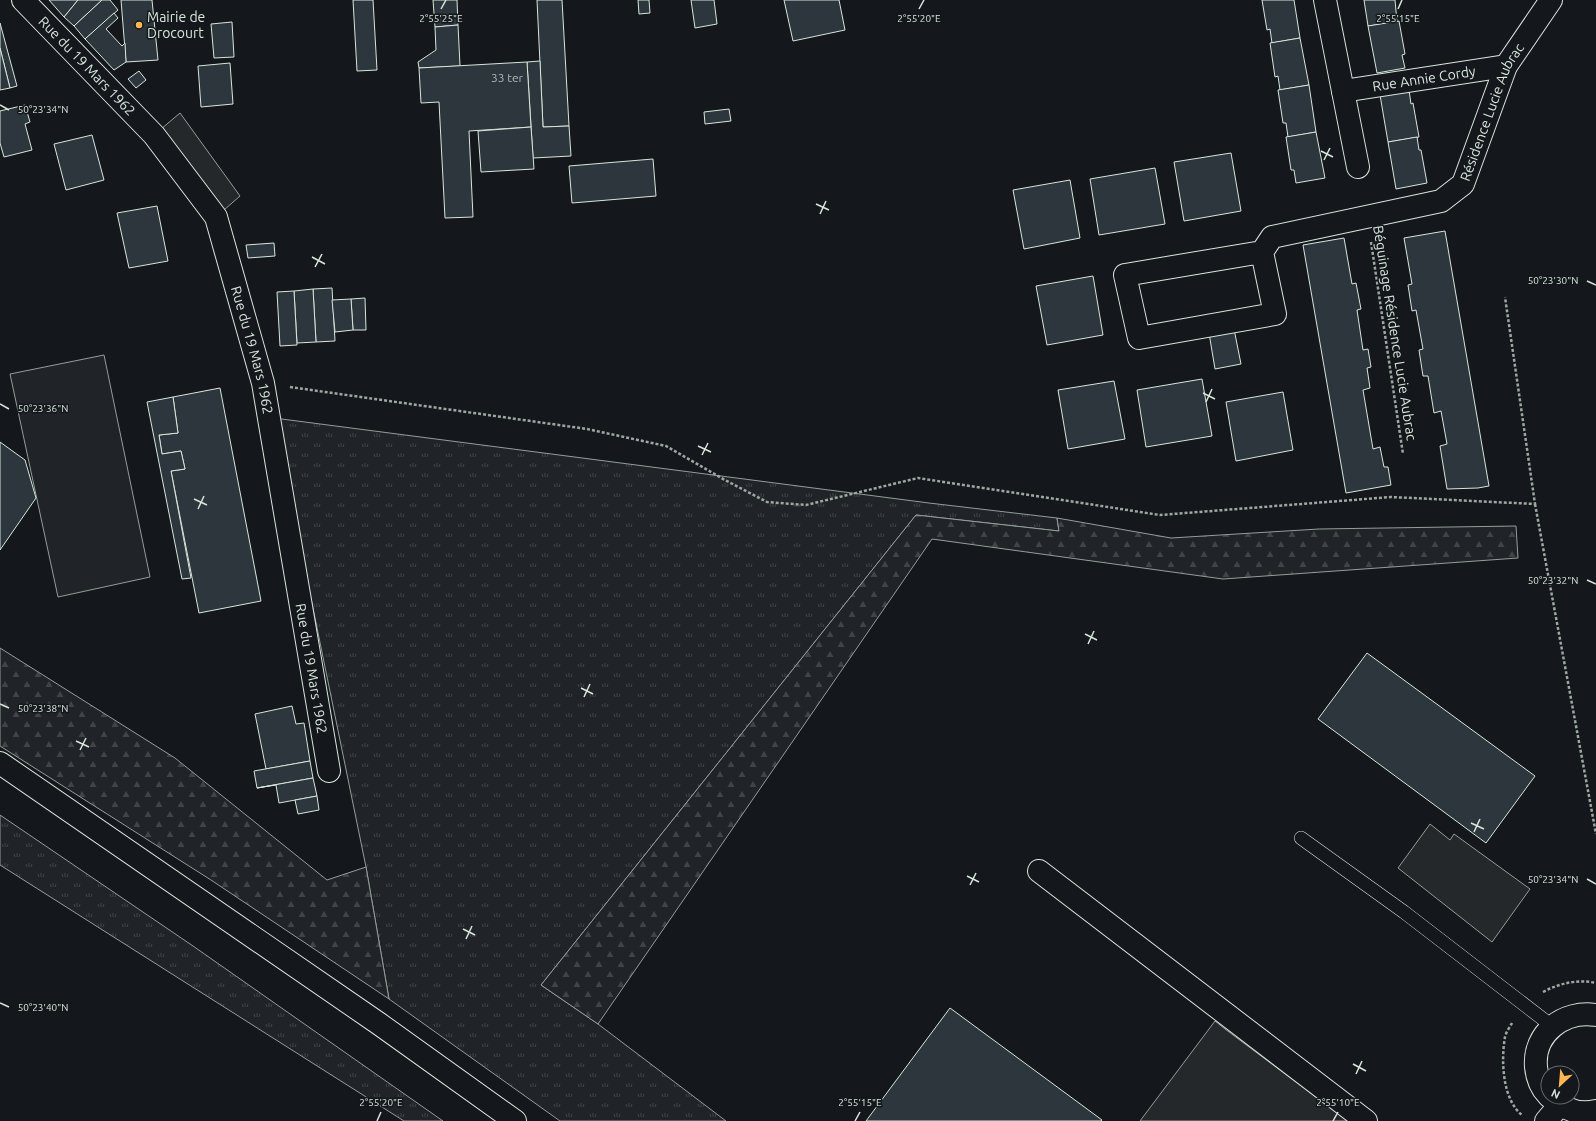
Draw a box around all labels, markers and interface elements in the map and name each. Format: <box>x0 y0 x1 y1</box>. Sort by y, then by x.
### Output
place label: Mairie de Drocourt <box>147 9 205 41</box>
street label: Rue du 19 Mars 1962 <box>35 13 139 119</box>
text: 2°55'25"E <box>419 13 463 24</box>
text: 2°55'20"E <box>897 13 941 24</box>
text: 2°55'15"E <box>1376 13 1420 24</box>
marker: Mairie de Drocourt <box>134 20 144 30</box>
street label: Résidence Lucie Aubrac <box>1457 40 1527 183</box>
street label: Rue Annie Cordy <box>1371 63 1477 94</box>
house number: 33 ter <box>491 71 524 84</box>
text: 50°23'34"N <box>18 104 68 115</box>
street label: Béguinage Résidence Lucie Aubrac <box>1370 224 1420 442</box>
text: 50°23'30"N <box>1528 275 1578 286</box>
street label: Rue du 19 Mars 1962 <box>228 284 276 415</box>
text: 50°23'36"N <box>18 403 68 414</box>
text: 50°23'32"N <box>1528 575 1578 586</box>
street label: Rue du 19 Mars 1962 <box>293 602 330 735</box>
text: 50°23'38"N <box>18 703 68 714</box>
text: 50°23'34"N <box>1528 874 1578 885</box>
text: 50°23'40"N <box>18 1002 68 1013</box>
north arrow <box>1540 1065 1580 1105</box>
text: N <box>1549 1087 1562 1101</box>
text: 2°55'20"E <box>359 1097 403 1108</box>
text: 2°55'15"E <box>838 1097 882 1108</box>
text: 2°55'10"E <box>1316 1097 1360 1108</box>

